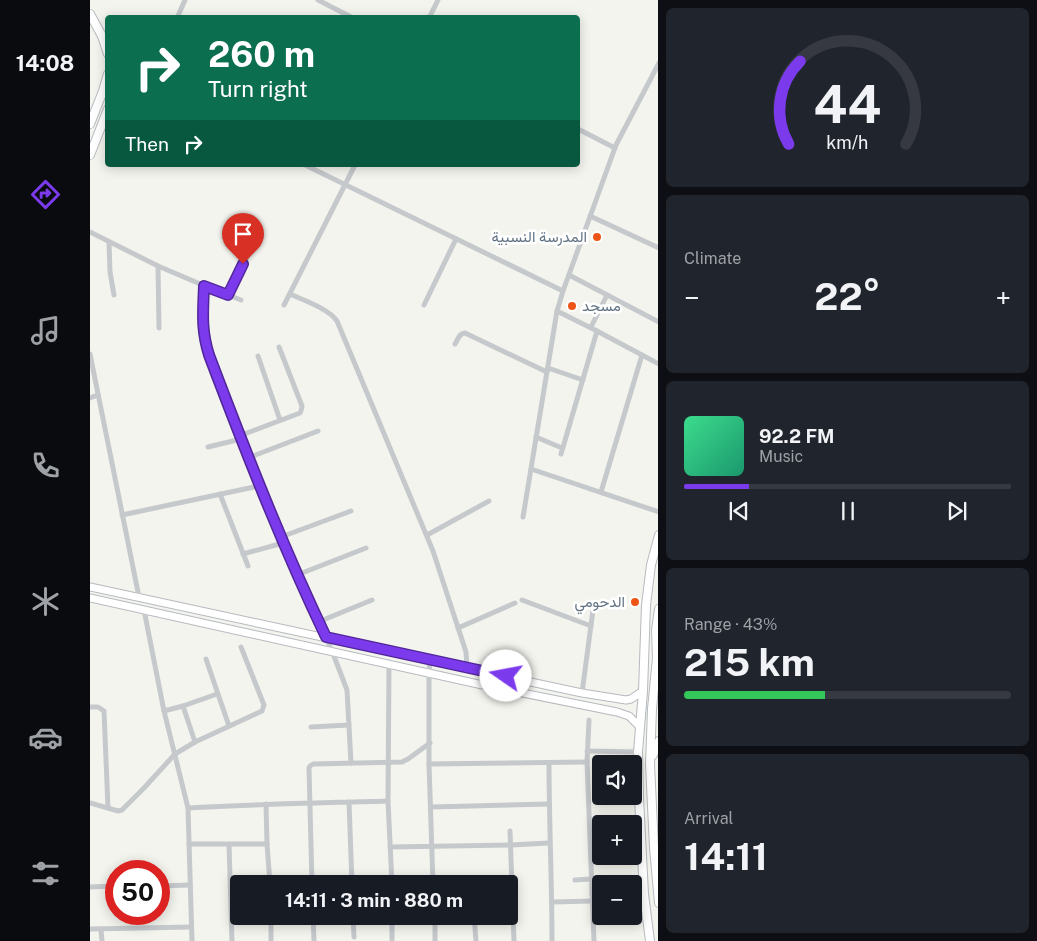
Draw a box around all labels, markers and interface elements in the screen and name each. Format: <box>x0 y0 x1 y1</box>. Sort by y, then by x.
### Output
text: 260 m <box>208 34 315 75</box>
icon: right <box>125 35 190 100</box>
text: 14:08 <box>16 50 74 76</box>
text: 44 <box>813 74 882 135</box>
text: Turn right <box>208 76 308 102</box>
icon: right <box>179 130 207 158</box>
text: km/h <box>826 132 869 153</box>
text: Then <box>125 133 169 155</box>
icon: directions <box>28 177 63 212</box>
pin <box>222 213 264 264</box>
icon: arrive <box>229 220 257 248</box>
place label: المدرسة النسبية <box>491 228 587 246</box>
marker: المدرسة النسبية <box>591 231 603 243</box>
text: Climate <box>684 249 741 268</box>
text: 22° <box>814 274 881 319</box>
text: − <box>684 281 700 314</box>
text: + <box>995 281 1011 314</box>
place label: مسجد <box>582 297 621 315</box>
marker: مسجد <box>566 300 578 312</box>
icon: music <box>28 313 63 348</box>
text: 92.2 FM <box>759 425 835 447</box>
text: Music <box>759 447 803 466</box>
icon: phone <box>28 448 63 483</box>
icon: previous <box>725 497 753 525</box>
icon: pause <box>834 497 862 525</box>
icon: next <box>943 497 971 525</box>
icon: climate <box>28 584 63 619</box>
place label: الدحومي <box>574 593 625 615</box>
marker: الدحومي <box>629 596 641 608</box>
text: Range · 43% <box>684 615 777 634</box>
text: 215 km <box>684 640 815 685</box>
position arrow <box>479 649 531 701</box>
icon: car <box>28 720 63 755</box>
map controls <box>592 755 642 925</box>
button: sound <box>592 755 642 805</box>
text: Arrival <box>684 809 733 828</box>
button: + <box>592 815 642 865</box>
text: 14:11 <box>684 834 768 879</box>
icon: filters <box>28 856 63 891</box>
speed limit sign: 50 <box>105 860 170 925</box>
button: − <box>592 875 642 925</box>
text: 14:11 · 3 min · 880 m <box>285 889 463 911</box>

